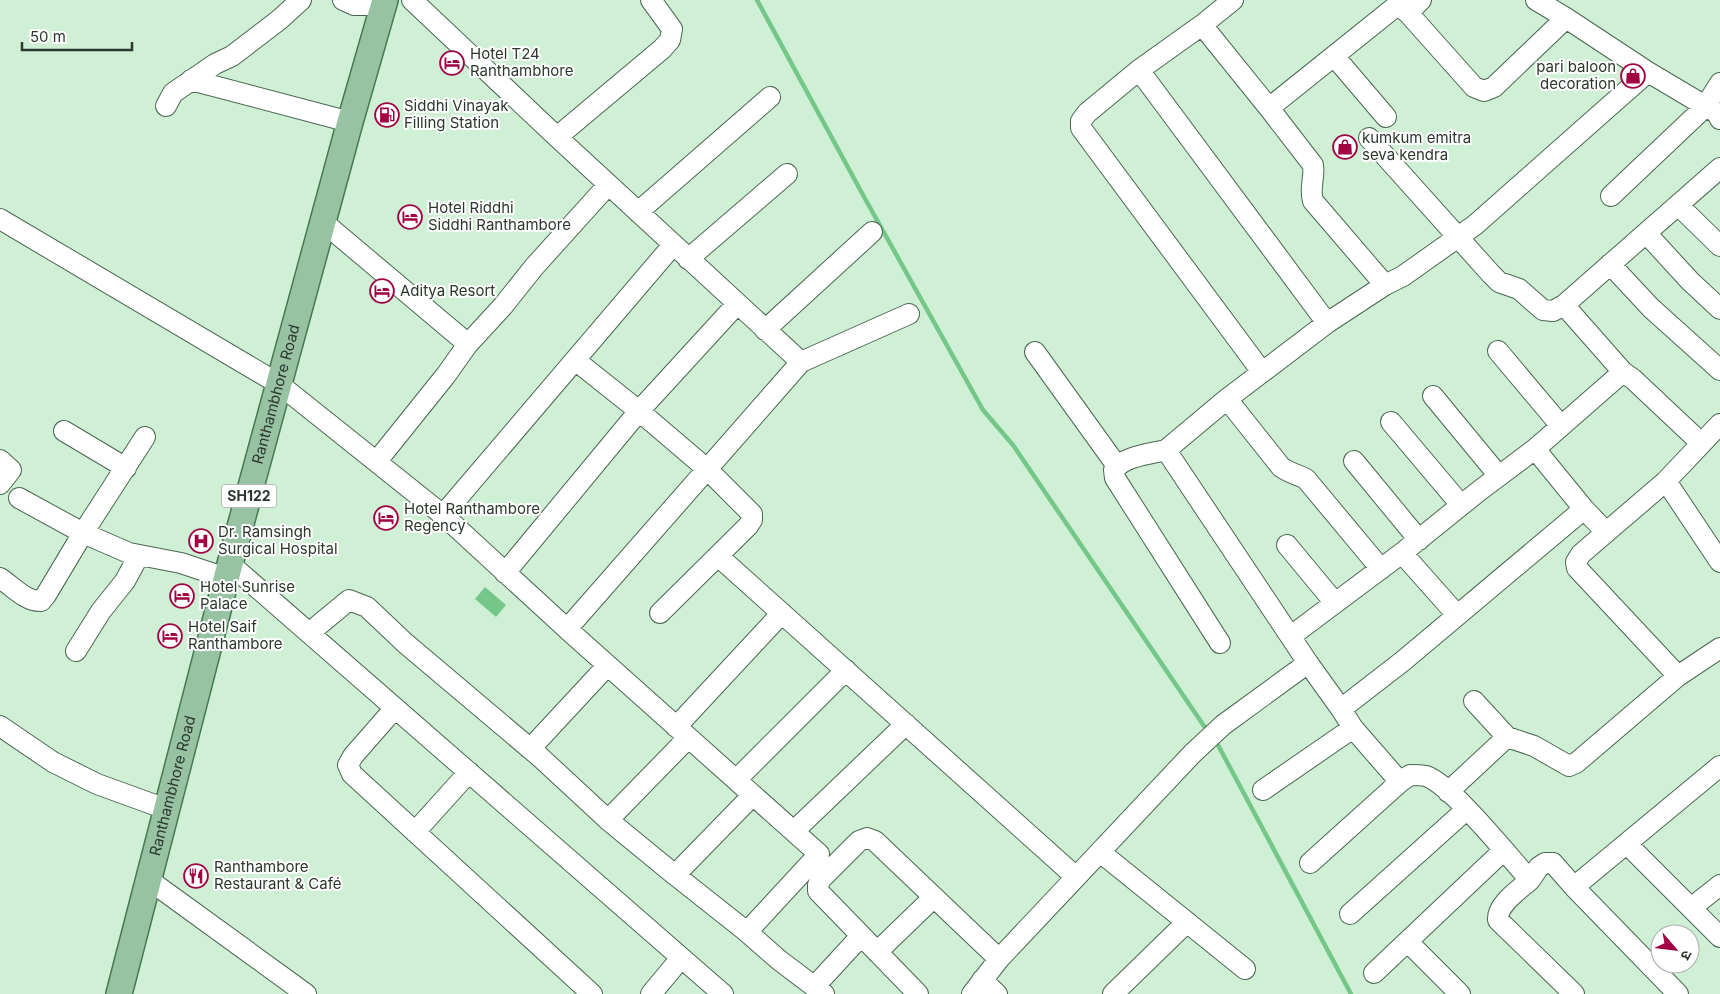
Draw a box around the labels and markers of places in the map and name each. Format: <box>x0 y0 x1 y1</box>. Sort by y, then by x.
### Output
place label: Hotel T24 Ranthambhore <box>470 44 573 80</box>
hotel icon: Hotel T24 Ranthambhore <box>439 50 465 76</box>
place label: pari baloon decoration <box>1536 57 1616 93</box>
shop icon: pari baloon decoration <box>1620 63 1646 89</box>
place label: Siddhi Vinayak Filling Station <box>404 96 509 132</box>
fuel station icon: Siddhi Vinayak Filling Station <box>374 102 400 128</box>
place label: kumkum emitra seva kendra <box>1362 128 1471 164</box>
shop icon: kumkum emitra seva kendra <box>1332 134 1358 160</box>
place label: Hotel Riddhi Siddhi Ranthambore <box>428 198 571 234</box>
hotel icon: Hotel Riddhi Siddhi Ranthambore <box>397 204 423 230</box>
hotel icon: Aditya Resort <box>369 278 395 304</box>
place label: Aditya Resort <box>400 281 495 300</box>
place label: Hotel Ranthambore Regency <box>404 499 540 535</box>
hotel icon: Hotel Ranthambore Regency <box>373 505 399 531</box>
place label: Dr. Ramsingh Surgical Hospital <box>218 522 338 558</box>
hospital icon: Dr. Ramsingh Surgical Hospital <box>188 528 214 554</box>
place label: Hotel Sunrise Palace <box>200 577 295 613</box>
hotel icon: Hotel Sunrise Palace <box>169 583 195 609</box>
place label: Hotel Saif Ranthambore <box>188 617 283 653</box>
hotel icon: Hotel Saif Ranthambore <box>157 623 183 649</box>
place label: Ranthambore Restaurant & Café <box>214 857 342 893</box>
restaurant icon: Ranthambore Restaurant & Café <box>183 863 209 889</box>

